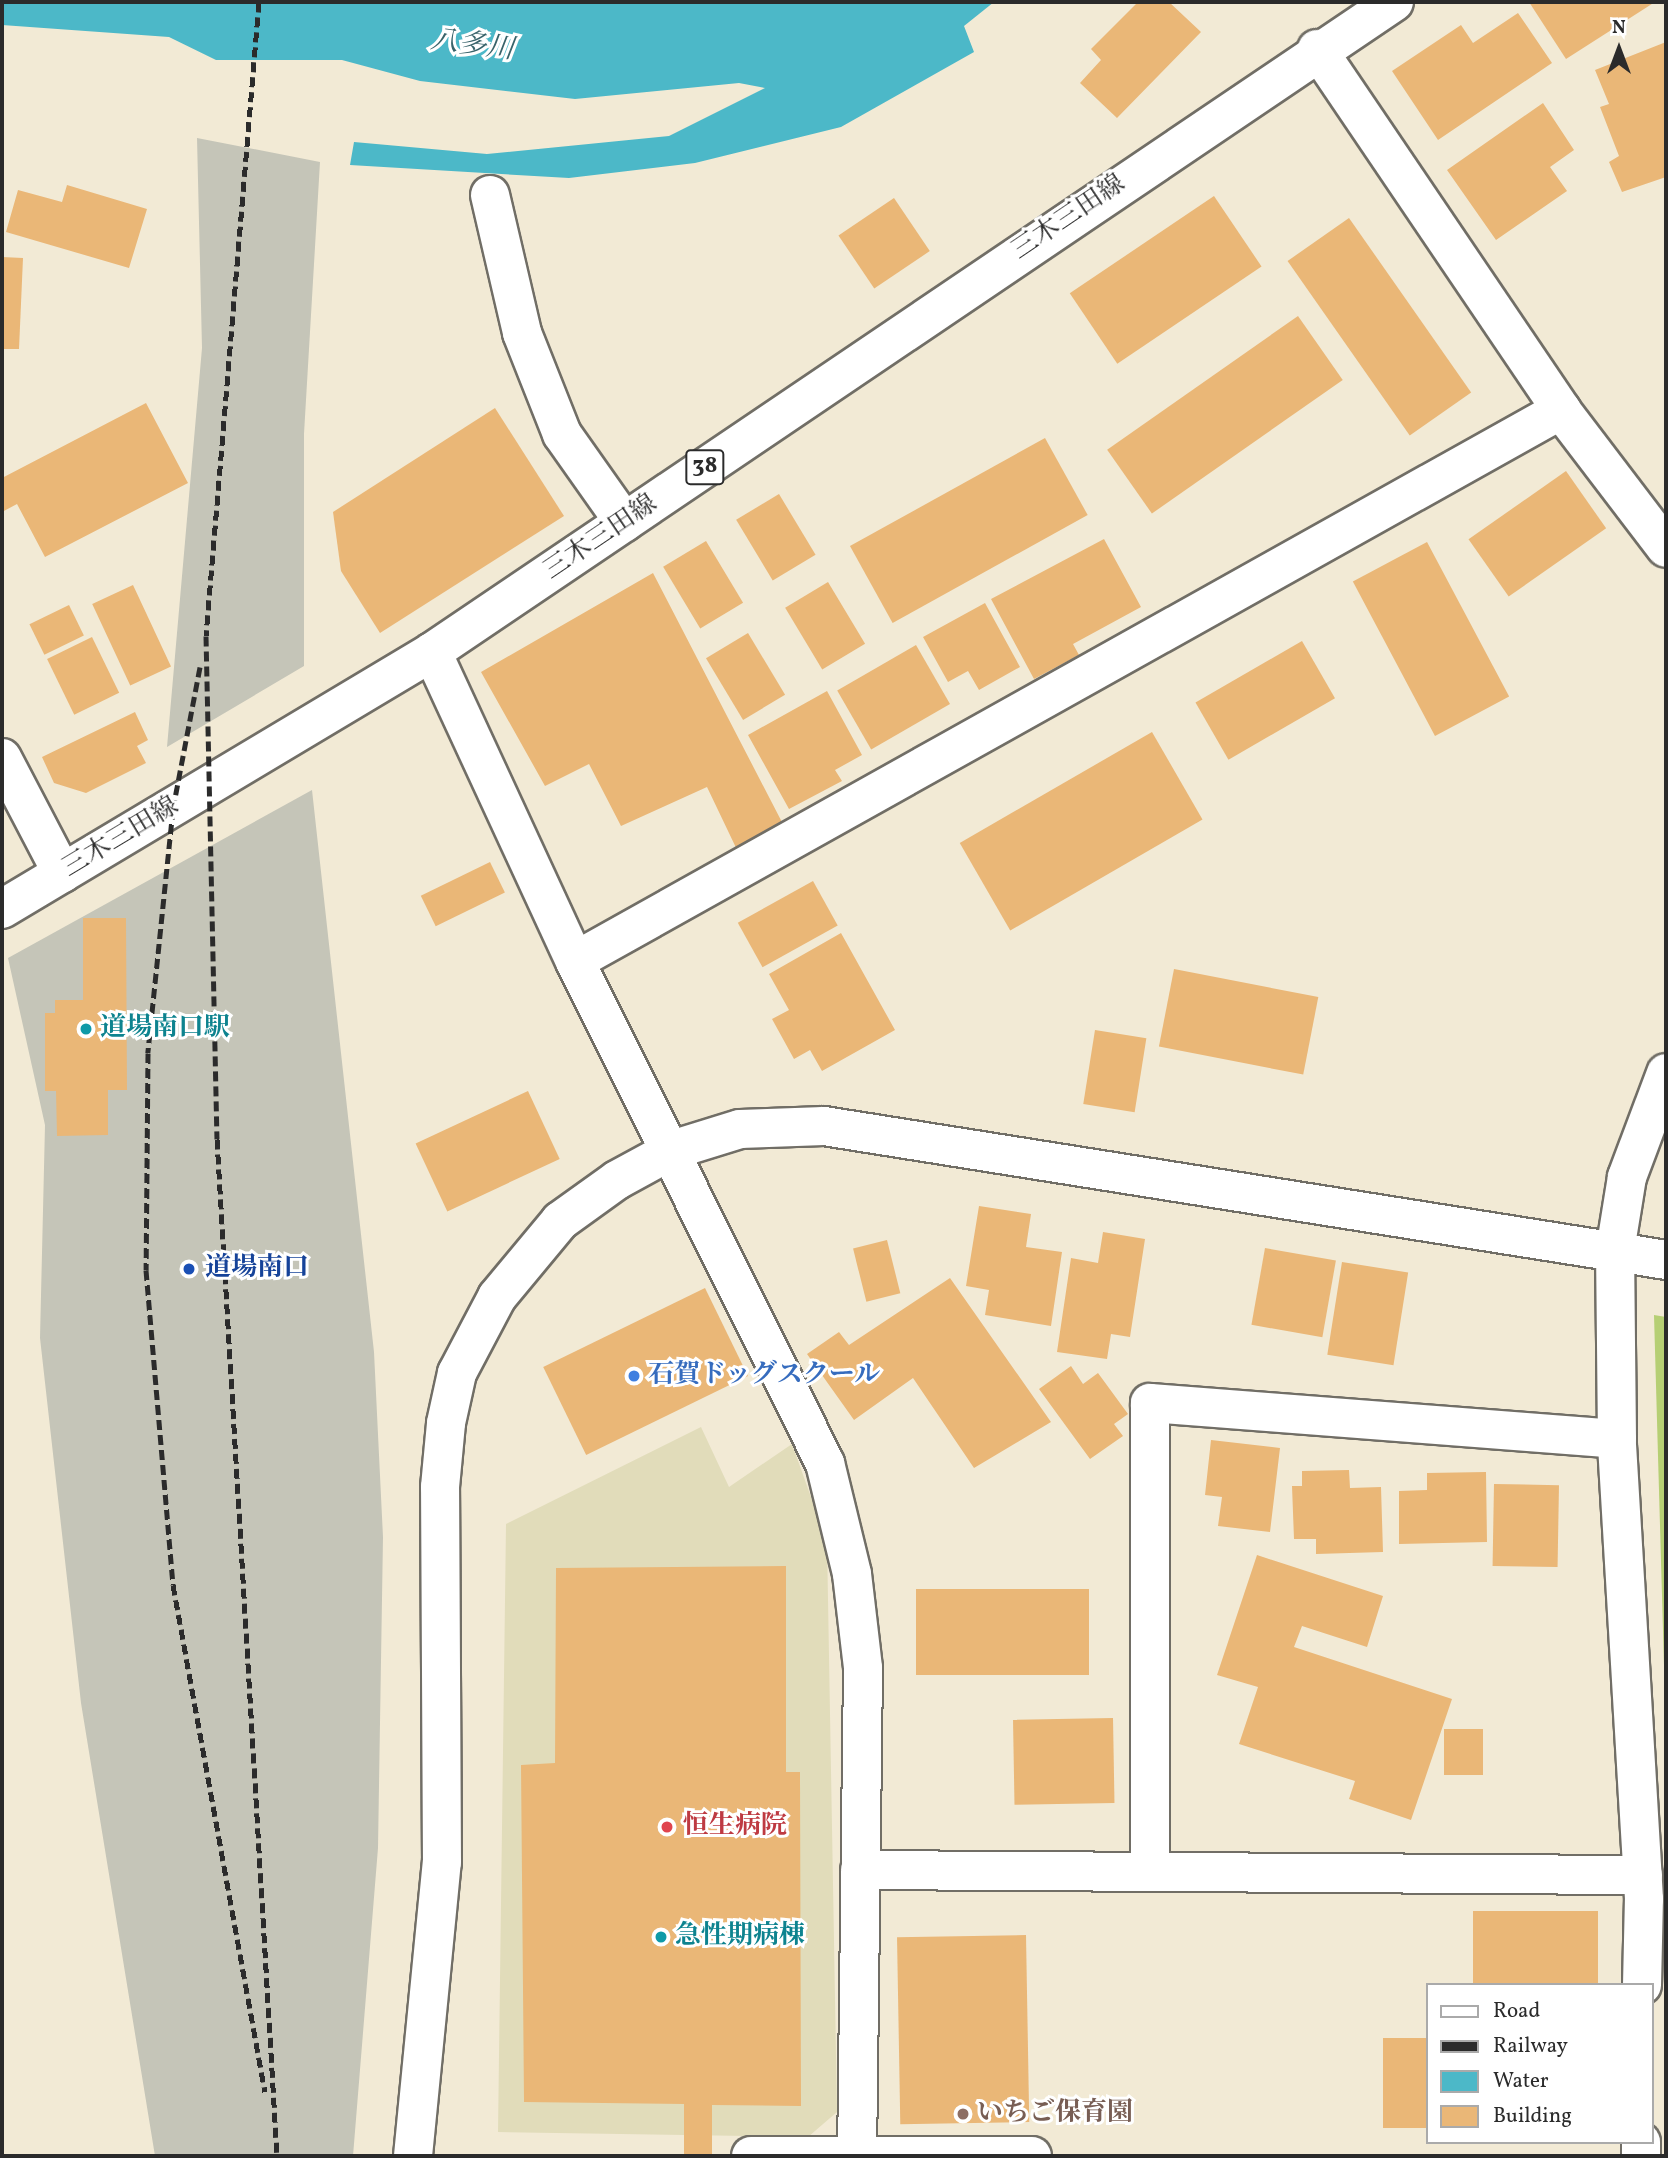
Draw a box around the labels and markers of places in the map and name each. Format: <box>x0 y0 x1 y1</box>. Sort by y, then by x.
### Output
place label: 道場南口駅 <box>100 1013 230 1045</box>
marker: 道場南口駅 <box>78 1021 94 1037</box>
place label: 道場南口 <box>205 1253 309 1285</box>
marker: 道場南口 <box>179 1259 199 1279</box>
place label: 石賀ドッグスクール <box>648 1360 882 1392</box>
marker: 石賀ドッグスクール <box>626 1368 642 1384</box>
place label: 恒生病院 <box>683 1811 787 1843</box>
marker: 恒生病院 <box>657 1817 677 1837</box>
place label: 急性期病棟 <box>675 1921 805 1953</box>
marker: 急性期病棟 <box>653 1929 669 1945</box>
place label: いちご保育園 <box>977 2098 1133 2130</box>
marker: いちご保育園 <box>955 2106 971 2122</box>

